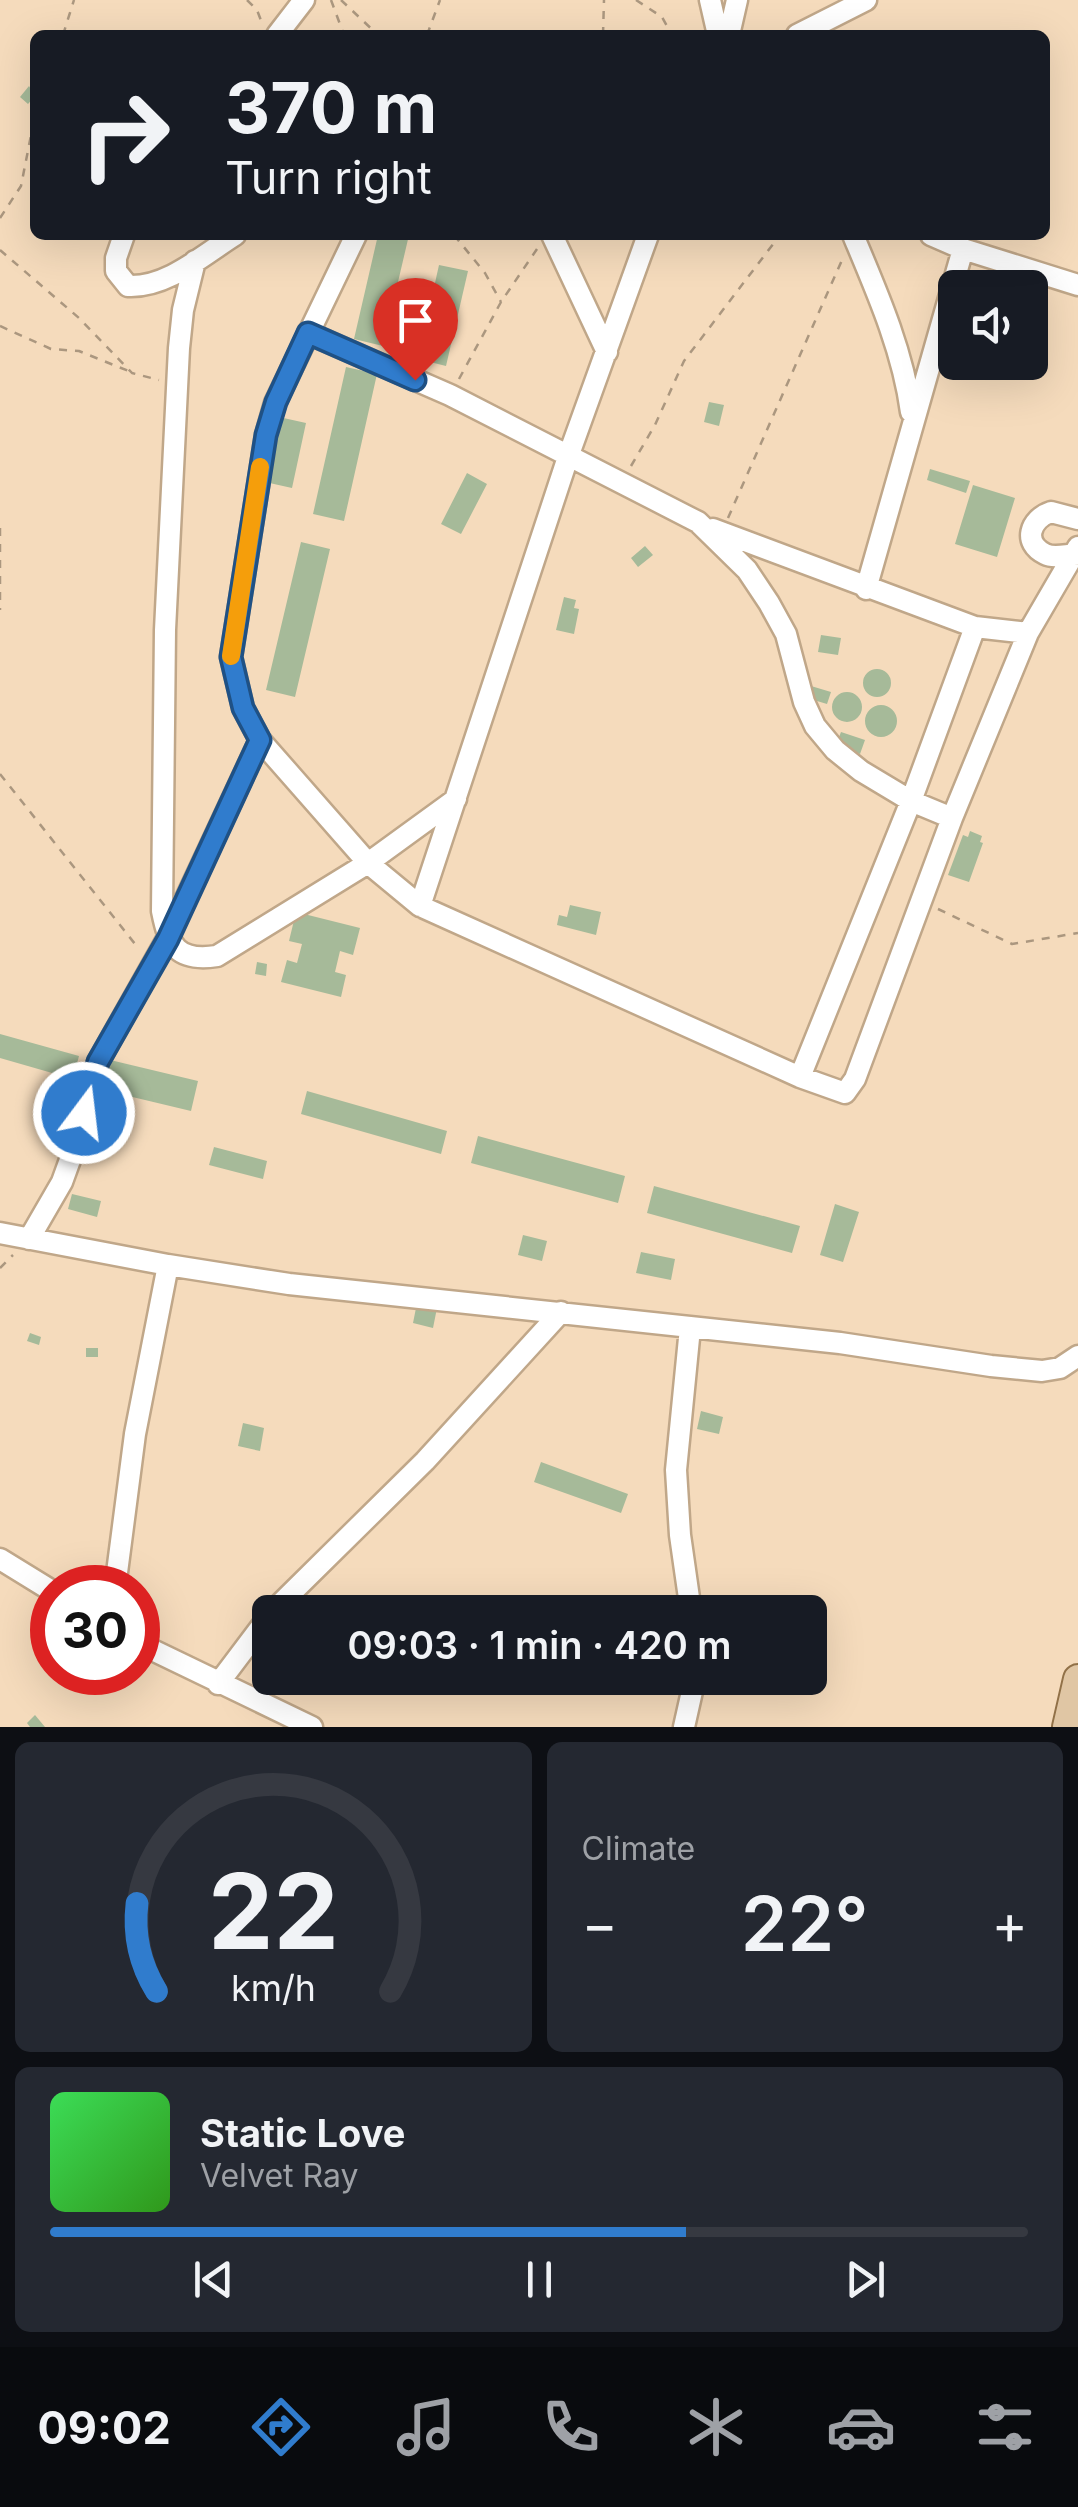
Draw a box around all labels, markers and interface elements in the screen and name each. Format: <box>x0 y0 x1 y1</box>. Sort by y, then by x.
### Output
text: 370 m <box>225 65 437 150</box>
icon: right <box>60 70 190 200</box>
text: Turn right <box>225 150 432 205</box>
map controls <box>938 270 1048 380</box>
button: sound <box>938 270 1048 380</box>
pin <box>373 278 458 381</box>
icon: arrive <box>388 293 443 348</box>
position arrow <box>32 1061 136 1165</box>
speed limit sign: 30 <box>30 1565 160 1695</box>
text: 09:03 · 1 min · 420 m <box>347 1622 732 1668</box>
text: Climate <box>582 1829 695 1868</box>
text: 22 <box>208 1848 339 1974</box>
text: 22° <box>741 1878 869 1969</box>
text: − <box>582 1891 618 1957</box>
text: + <box>992 1891 1028 1957</box>
text: km/h <box>231 1966 316 2010</box>
text: Static Love <box>200 2110 405 2156</box>
text: Velvet Ray <box>200 2156 358 2195</box>
icon: previous <box>186 2252 241 2307</box>
icon: pause <box>512 2252 567 2307</box>
icon: next <box>838 2252 893 2307</box>
icon: directions <box>246 2392 316 2462</box>
icon: music <box>391 2392 461 2462</box>
icon: phone <box>536 2392 606 2462</box>
icon: climate <box>681 2392 751 2462</box>
icon: car <box>826 2392 896 2462</box>
icon: filters <box>970 2392 1040 2462</box>
text: 09:02 <box>37 2400 171 2455</box>

